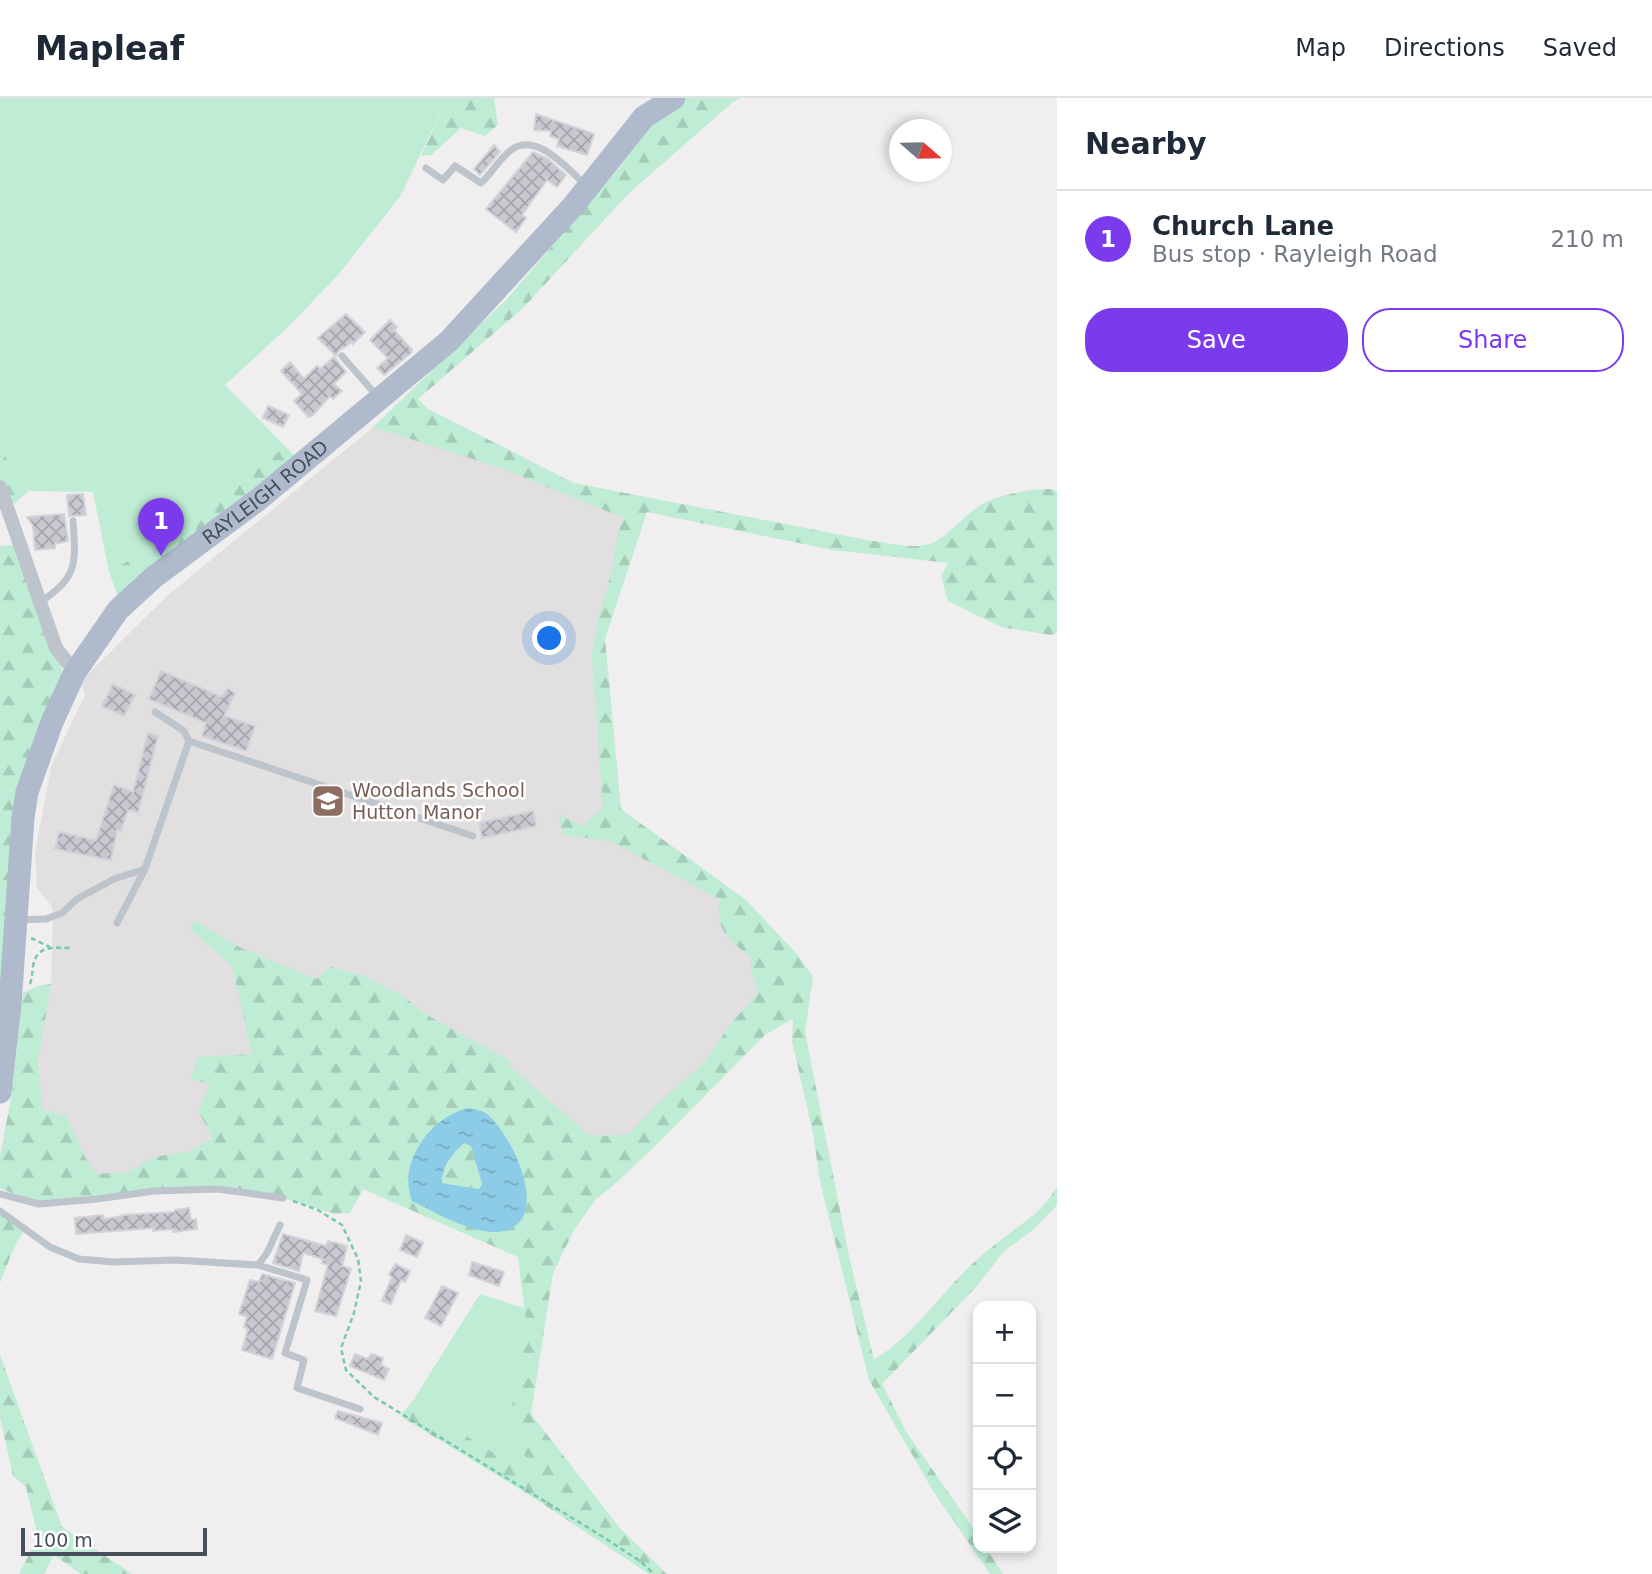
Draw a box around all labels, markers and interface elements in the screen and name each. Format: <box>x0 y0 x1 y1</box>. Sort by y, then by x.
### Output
text: Mapleaf <box>35 29 184 68</box>
text: Map <box>1295 34 1346 62</box>
text: Directions <box>1384 34 1505 62</box>
text: Saved <box>1543 34 1617 62</box>
north arrow <box>889 119 952 182</box>
text: Nearby <box>1085 126 1207 161</box>
text: Church Lane <box>1152 211 1334 241</box>
text: 1 <box>1100 226 1116 252</box>
text: 210 m <box>1550 226 1624 252</box>
text: Bus stop · Rayleigh Road <box>1152 241 1438 267</box>
button: Save <box>1085 308 1348 372</box>
button: Share <box>1362 308 1624 372</box>
street label: RAYLEIGH ROAD <box>198 435 332 548</box>
pin: 1 <box>138 498 184 556</box>
your location <box>532 621 566 655</box>
place label: Woodlands School Hutton Manor <box>352 779 525 823</box>
school or university icon: Woodlands School Hutton Manor <box>309 782 347 820</box>
map controls <box>973 1301 1036 1553</box>
button: + <box>973 1301 1036 1364</box>
button: − <box>973 1364 1036 1427</box>
button: locate <box>973 1427 1036 1490</box>
button: layers <box>973 1490 1036 1553</box>
scale bar <box>21 1525 206 1557</box>
text: 100 m <box>32 1529 93 1551</box>

